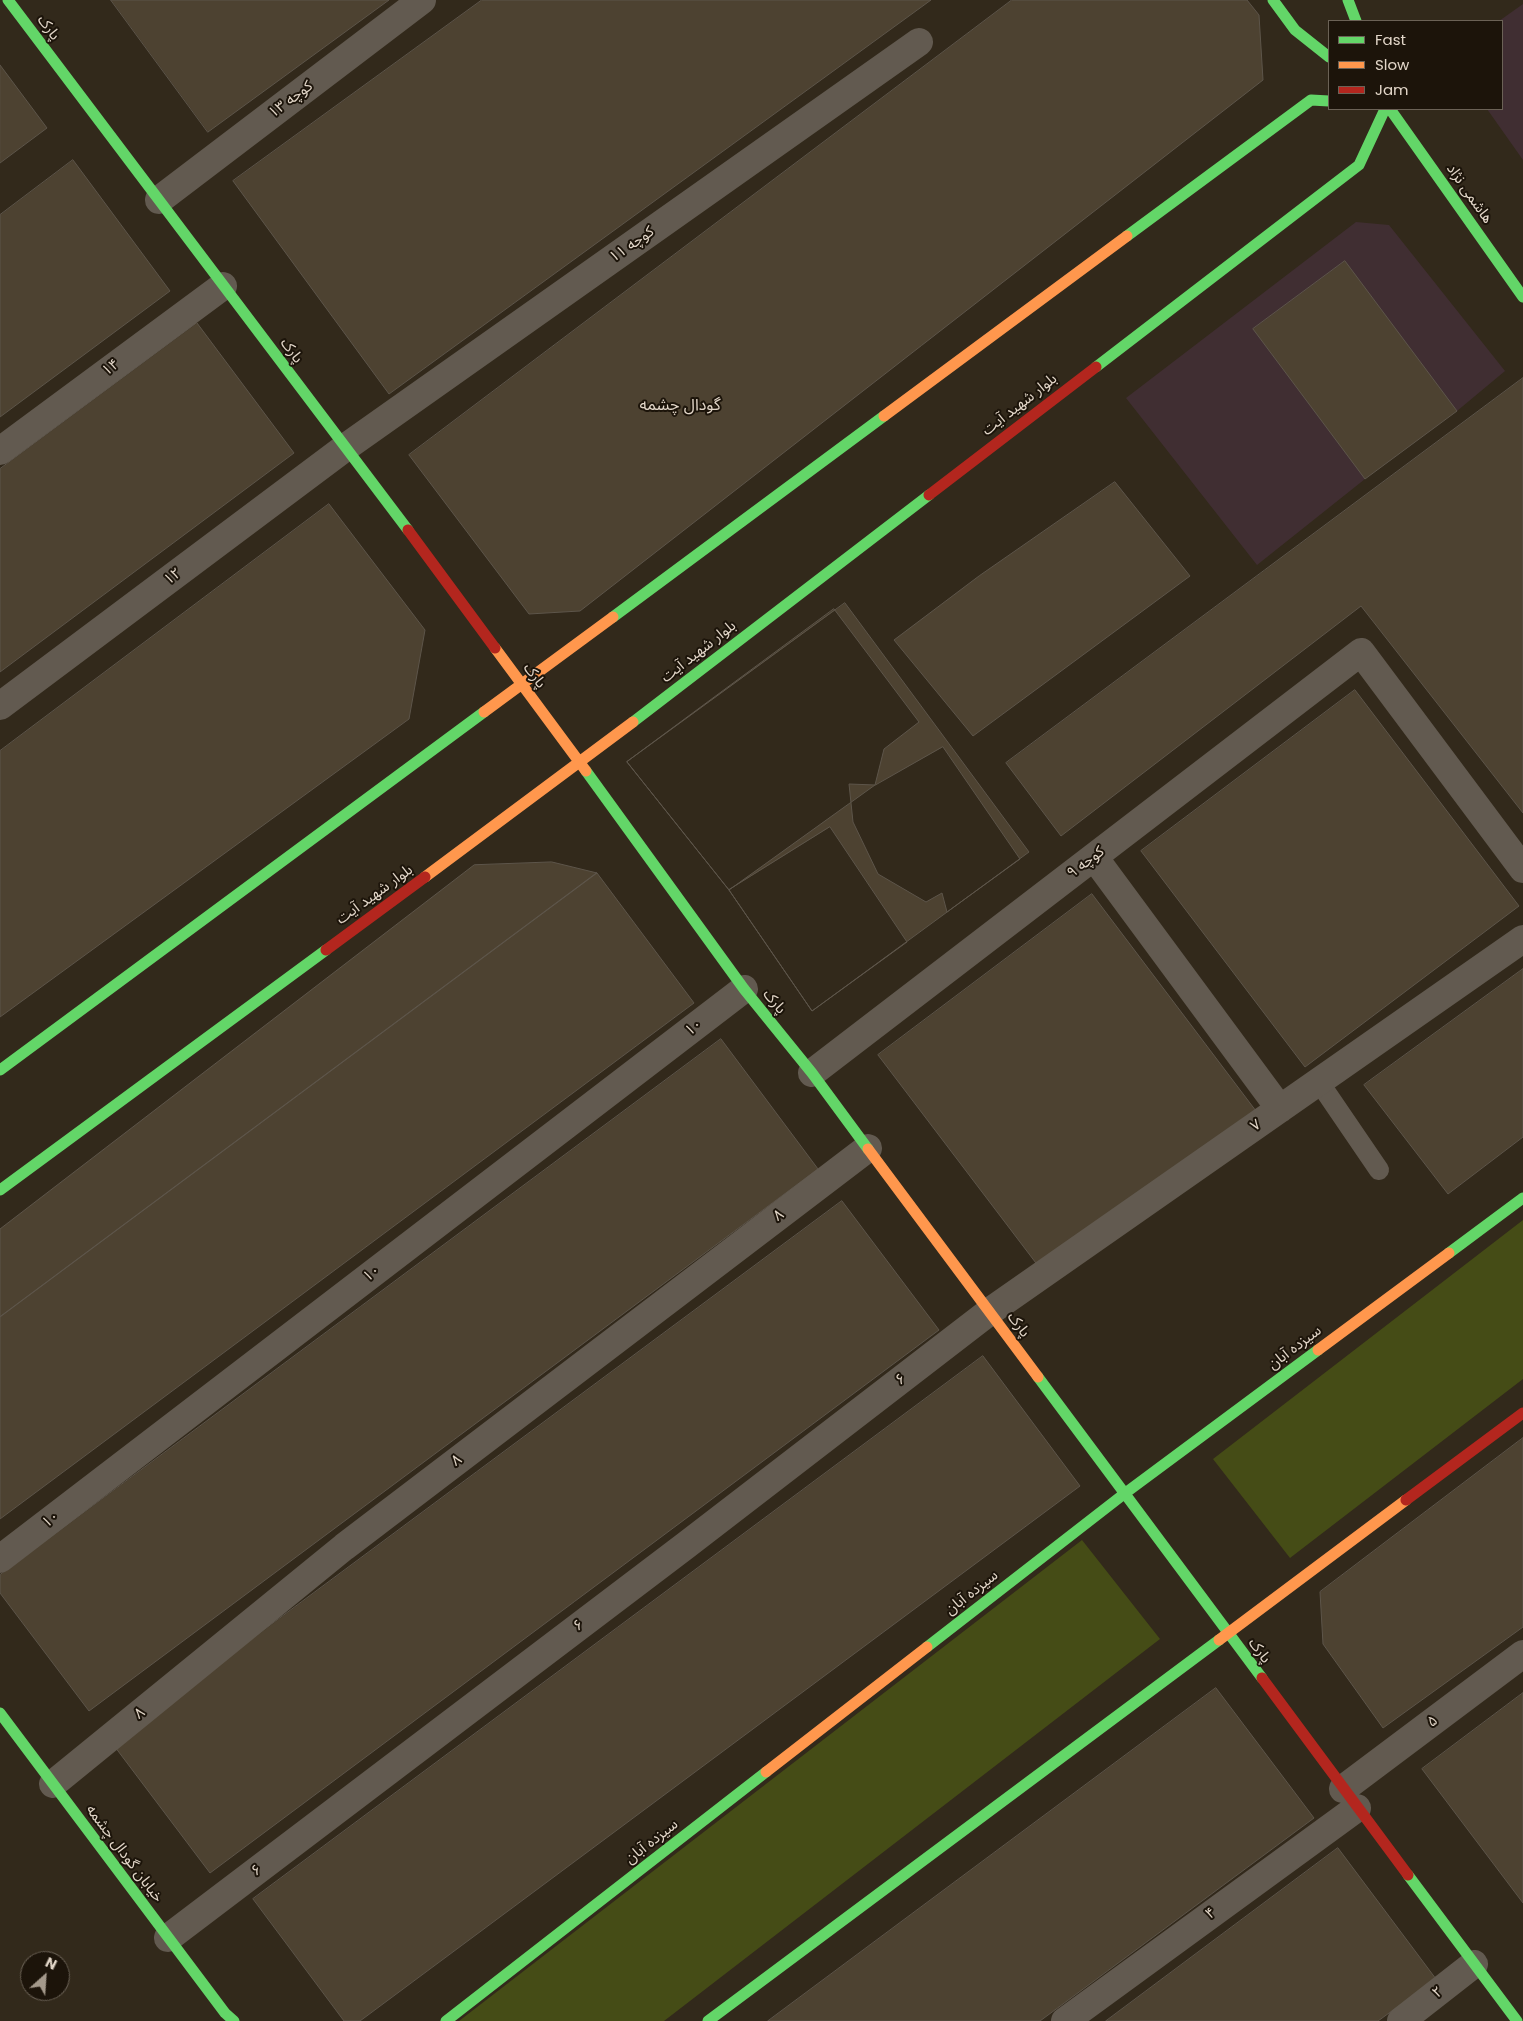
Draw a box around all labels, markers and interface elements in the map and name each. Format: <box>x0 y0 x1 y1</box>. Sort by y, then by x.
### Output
street label: پارک <box>33 12 63 44</box>
legend <box>1328 20 1503 110</box>
text: Fast <box>1375 29 1406 50</box>
text: Slow <box>1375 54 1409 75</box>
street label: کوچه ۱۳ <box>265 78 317 122</box>
text: Jam <box>1375 79 1409 100</box>
street label: هاشمی نژاد <box>1442 161 1496 227</box>
street label: کوچه ۱۱ <box>606 223 658 267</box>
street label: پارک <box>276 335 306 367</box>
street label: ۱۴ <box>99 356 123 380</box>
street label: بلوار شهید آیت <box>979 370 1061 440</box>
district label: گودال چشمه <box>639 396 721 416</box>
street label: ۱۲ <box>161 565 185 589</box>
street label: بلوار شهید آیت <box>658 617 740 687</box>
street label: پارک <box>519 660 549 692</box>
street label: کوچه ۹ <box>1064 843 1108 883</box>
street label: بلوار شهید آیت <box>333 861 417 929</box>
street label: پارک <box>759 986 789 1018</box>
street label: ۱۰ <box>682 1016 706 1040</box>
street label: ۷ <box>1247 1116 1265 1136</box>
street label: ۸ <box>770 1206 788 1226</box>
street label: ۱۰ <box>360 1262 384 1286</box>
street label: پارک <box>1003 1309 1033 1341</box>
street label: سیزده آبان <box>1265 1322 1325 1374</box>
street label: ۶ <box>892 1370 910 1390</box>
street label: ۸ <box>448 1451 466 1471</box>
street label: ۱۰ <box>39 1508 63 1532</box>
street label: سیزده آبان <box>942 1567 1002 1619</box>
street label: ۶ <box>570 1616 588 1636</box>
street label: پارک <box>1244 1635 1274 1667</box>
street label: ۸ <box>131 1704 149 1724</box>
street label: ۵ <box>1424 1712 1442 1732</box>
street label: خیابان گودال چشمه <box>81 1802 167 1906</box>
street label: سیزده آبان <box>622 1816 682 1868</box>
street label: ۶ <box>248 1861 266 1881</box>
street label: ۴ <box>1202 1904 1220 1924</box>
north arrow <box>20 1951 70 2001</box>
text: N <box>42 1952 60 1975</box>
street label: ۲ <box>1429 1983 1447 2003</box>

